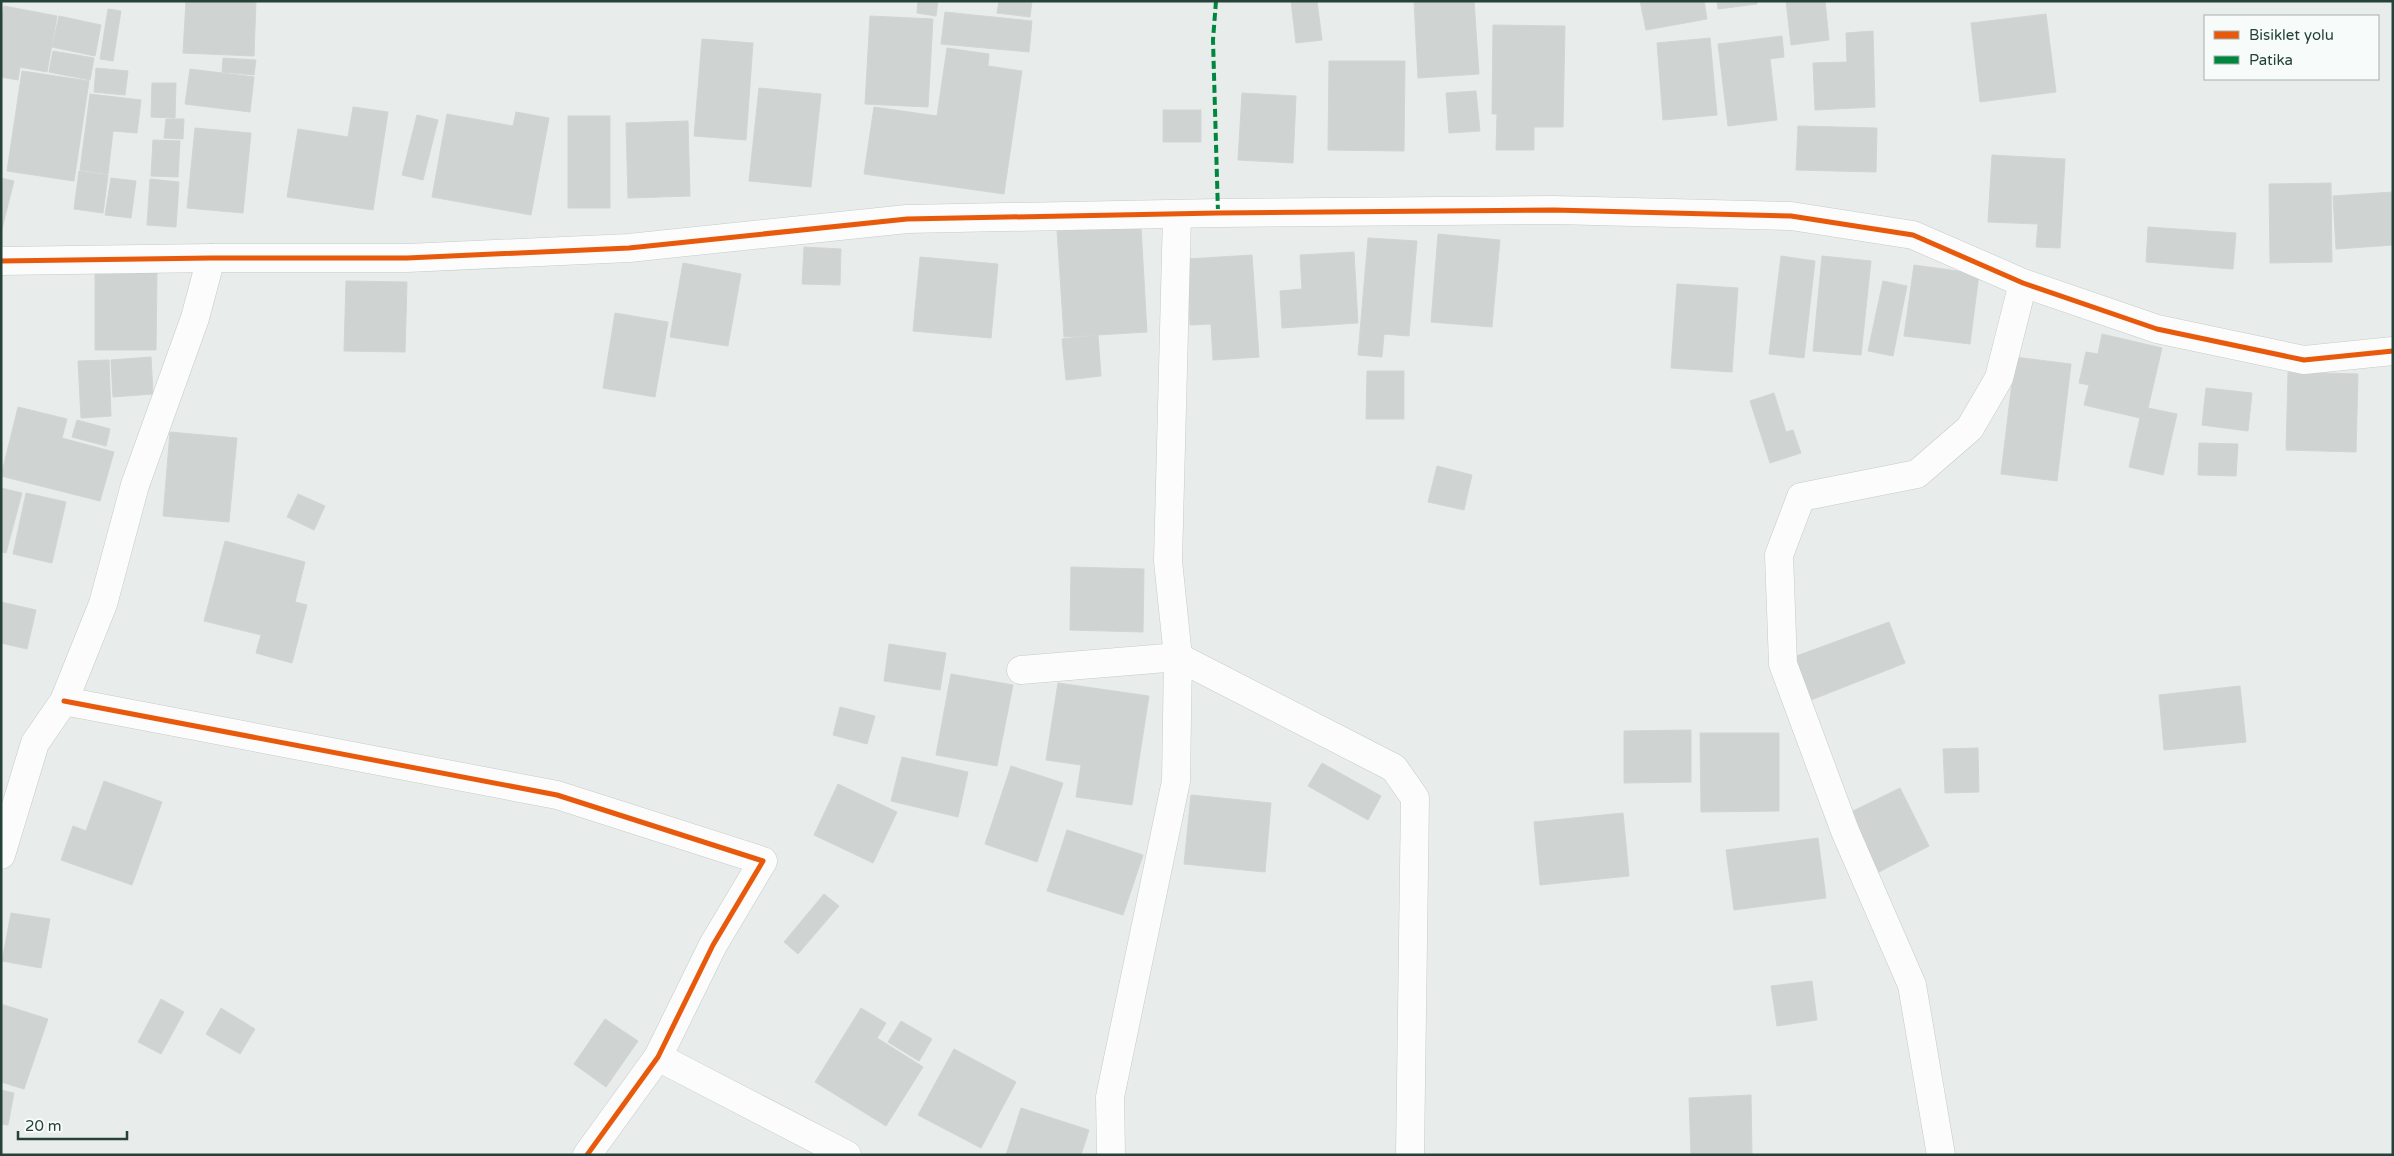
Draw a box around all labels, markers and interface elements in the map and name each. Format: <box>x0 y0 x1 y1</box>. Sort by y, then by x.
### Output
legend <box>2204 15 2379 80</box>
text: Bisiklet yolu <box>2249 26 2334 44</box>
text: Patika <box>2249 51 2293 69</box>
scale bar <box>18 1108 126 1140</box>
text: 20 m <box>25 1117 62 1135</box>

